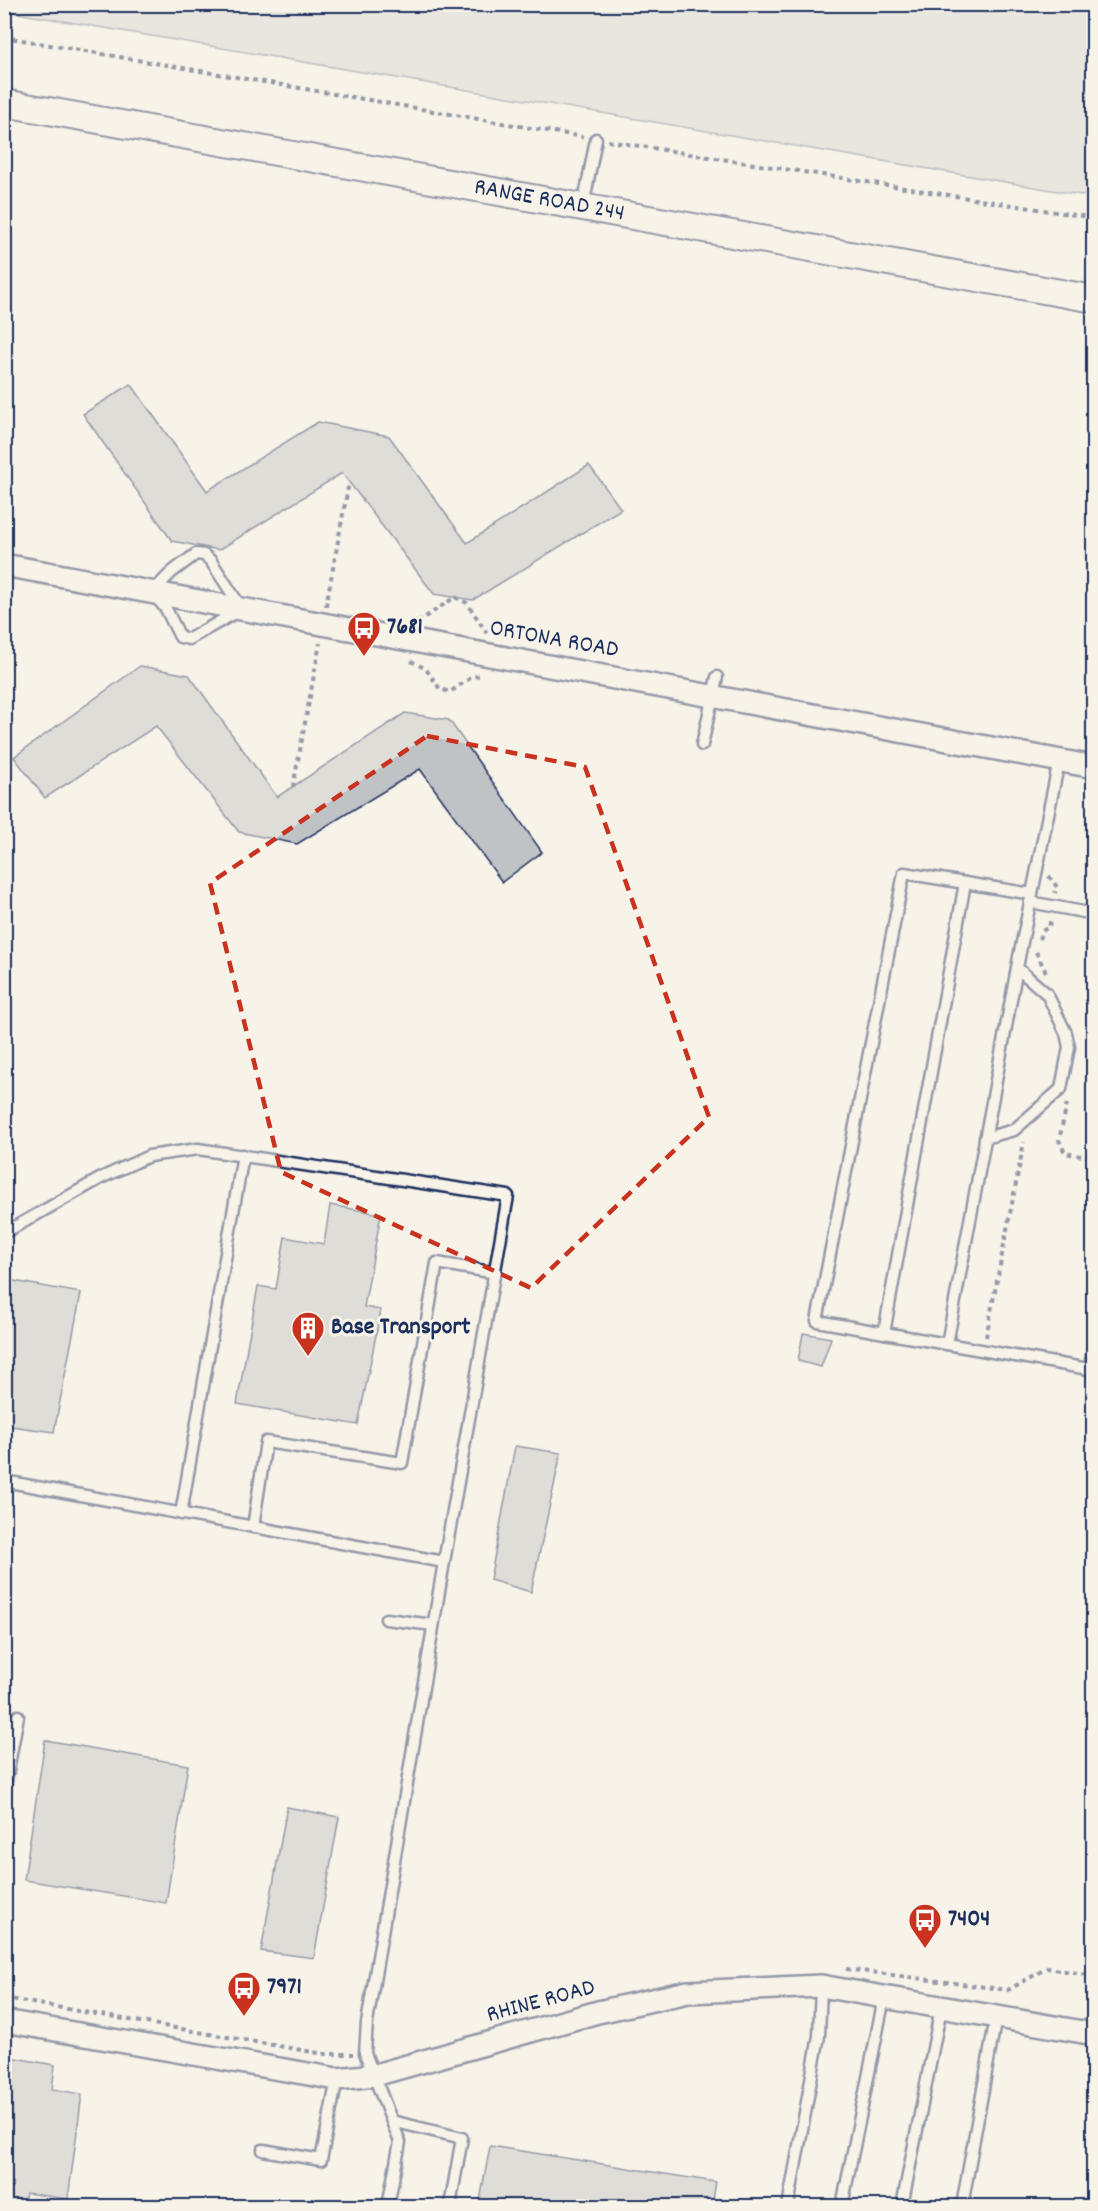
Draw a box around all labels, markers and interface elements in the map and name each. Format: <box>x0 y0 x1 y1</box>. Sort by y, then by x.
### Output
street label: RANGE ROAD 244 <box>471 171 627 231</box>
bus stop icon: 7681 <box>346 610 382 657</box>
place label: 7681 <box>387 611 423 645</box>
street label: ORTONA ROAD <box>487 612 621 668</box>
building icon: Base Transport <box>290 1310 326 1357</box>
place label: Base Transport <box>331 1311 470 1345</box>
bus stop icon: 7404 <box>907 1902 943 1949</box>
place label: 7404 <box>948 1903 990 1937</box>
bus stop icon: 7971 <box>226 1970 262 2017</box>
place label: 7971 <box>267 1971 302 2005</box>
street label: RHINE ROAD <box>483 1971 599 2033</box>

